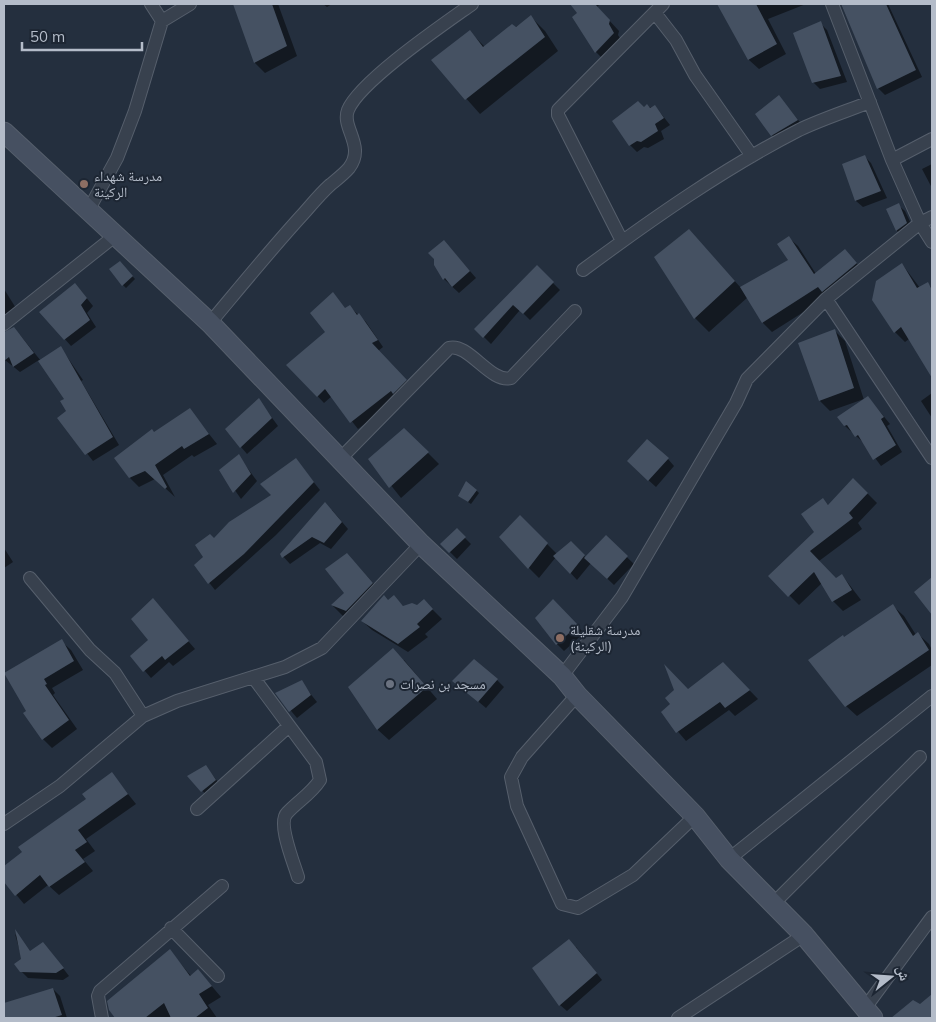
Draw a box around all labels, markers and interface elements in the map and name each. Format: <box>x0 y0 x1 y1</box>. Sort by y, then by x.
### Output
scale bar <box>22 20 142 52</box>
text: 50 m <box>30 27 65 46</box>
place label: مدرسة شهداء الركينة <box>94 167 162 201</box>
marker: مدرسة شهداء الركينة <box>78 178 90 190</box>
place label: مدرسة شقليلة (الركينة) <box>570 621 640 655</box>
marker: مدرسة شقليلة (الركينة) <box>554 632 566 644</box>
place label: مسجد بن نصرات <box>400 675 486 693</box>
marker: مسجد بن نصرات <box>384 678 396 690</box>
north arrow <box>866 952 916 1002</box>
text: ش <box>893 963 914 983</box>

